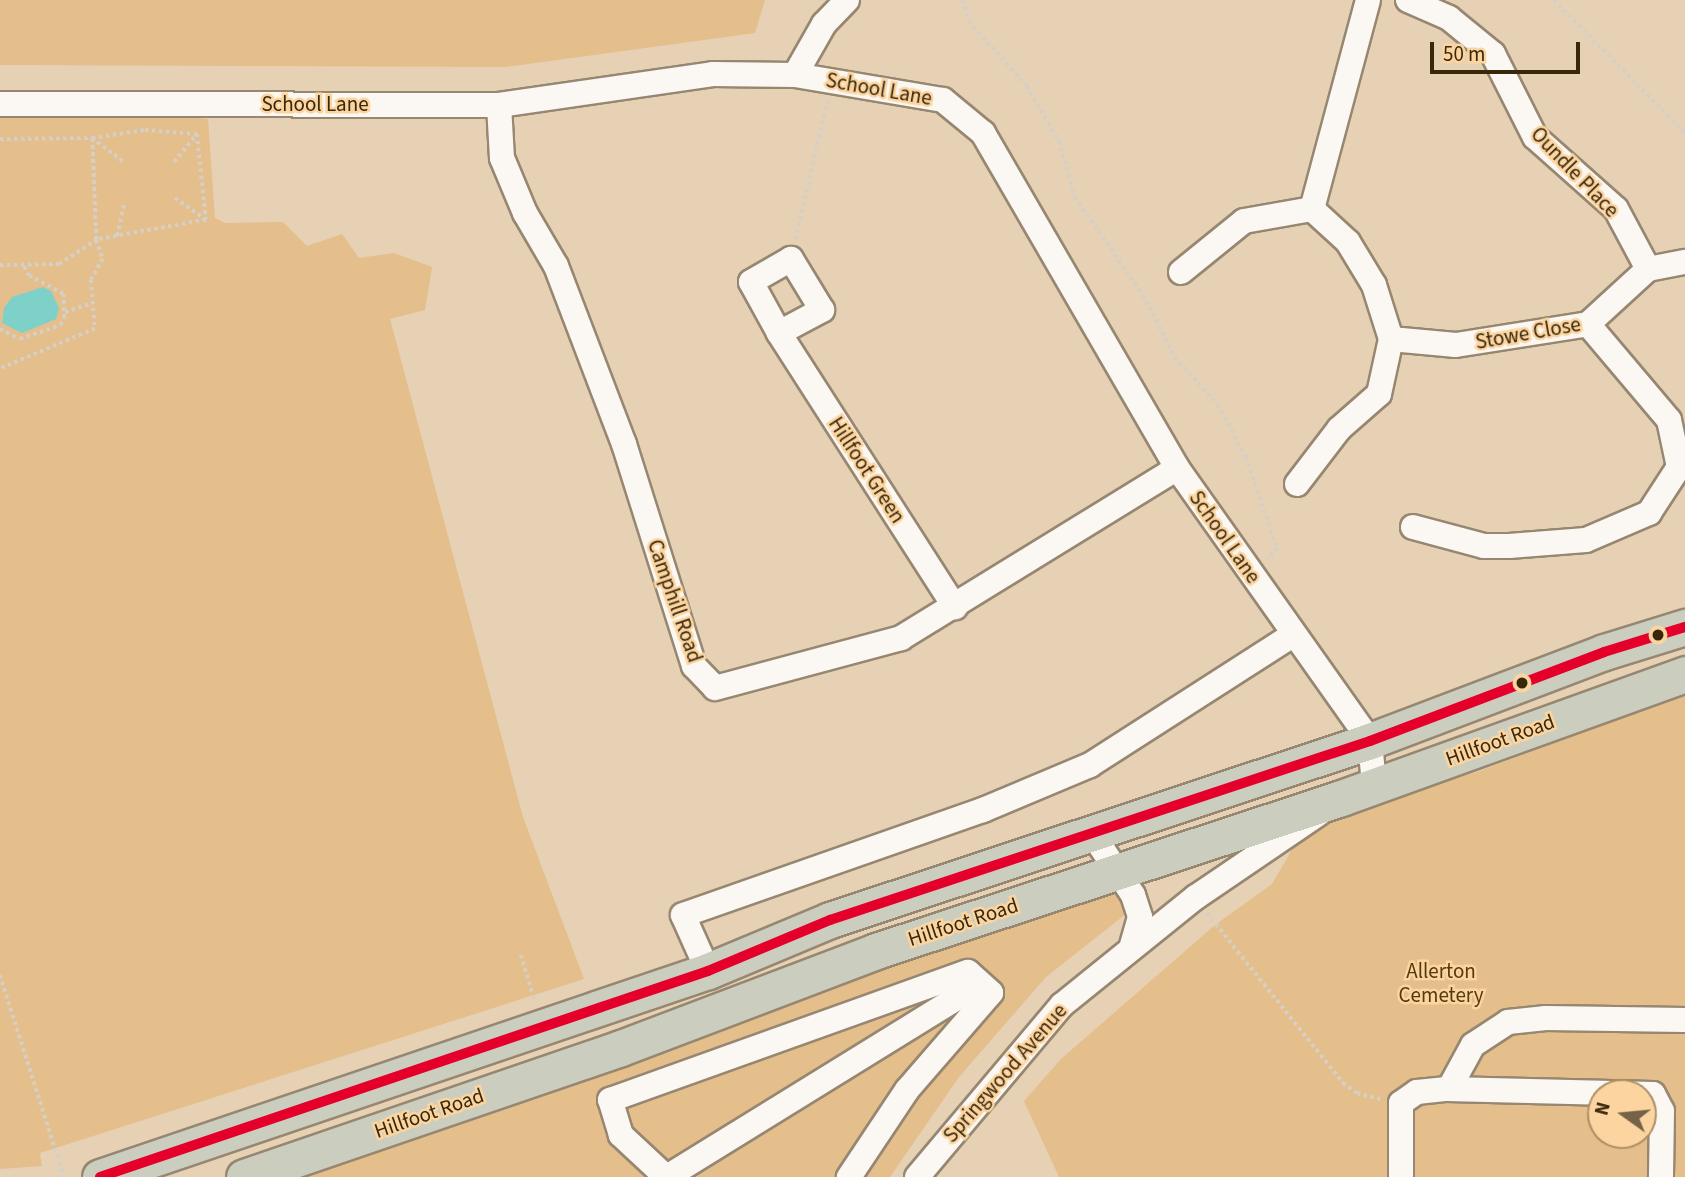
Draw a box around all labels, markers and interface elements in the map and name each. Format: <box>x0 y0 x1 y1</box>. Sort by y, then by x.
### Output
scale bar <box>1433 28 1584 72</box>
text: 50 m <box>1443 39 1485 69</box>
street label: School Lane <box>824 67 934 111</box>
street label: School Lane <box>261 91 369 117</box>
street label: Oundle Place <box>1526 122 1624 222</box>
street label: Stowe Close <box>1473 311 1583 355</box>
street label: Hillfoot Green <box>823 412 911 528</box>
street label: School Lane <box>1184 486 1266 588</box>
street label: Camphill Road <box>642 536 708 666</box>
unlabelled marker <box>1651 628 1665 642</box>
unlabelled marker <box>1515 676 1529 690</box>
street label: Hillfoot Road <box>1442 709 1558 771</box>
street label: Hillfoot Road <box>905 892 1021 952</box>
park label: Allerton Cemetery <box>1399 958 1483 1008</box>
street label: Springwood Avenue <box>938 998 1072 1148</box>
north arrow <box>1587 1079 1657 1149</box>
street label: Hillfoot Road <box>371 1082 487 1144</box>
text: N <box>1588 1099 1618 1119</box>

